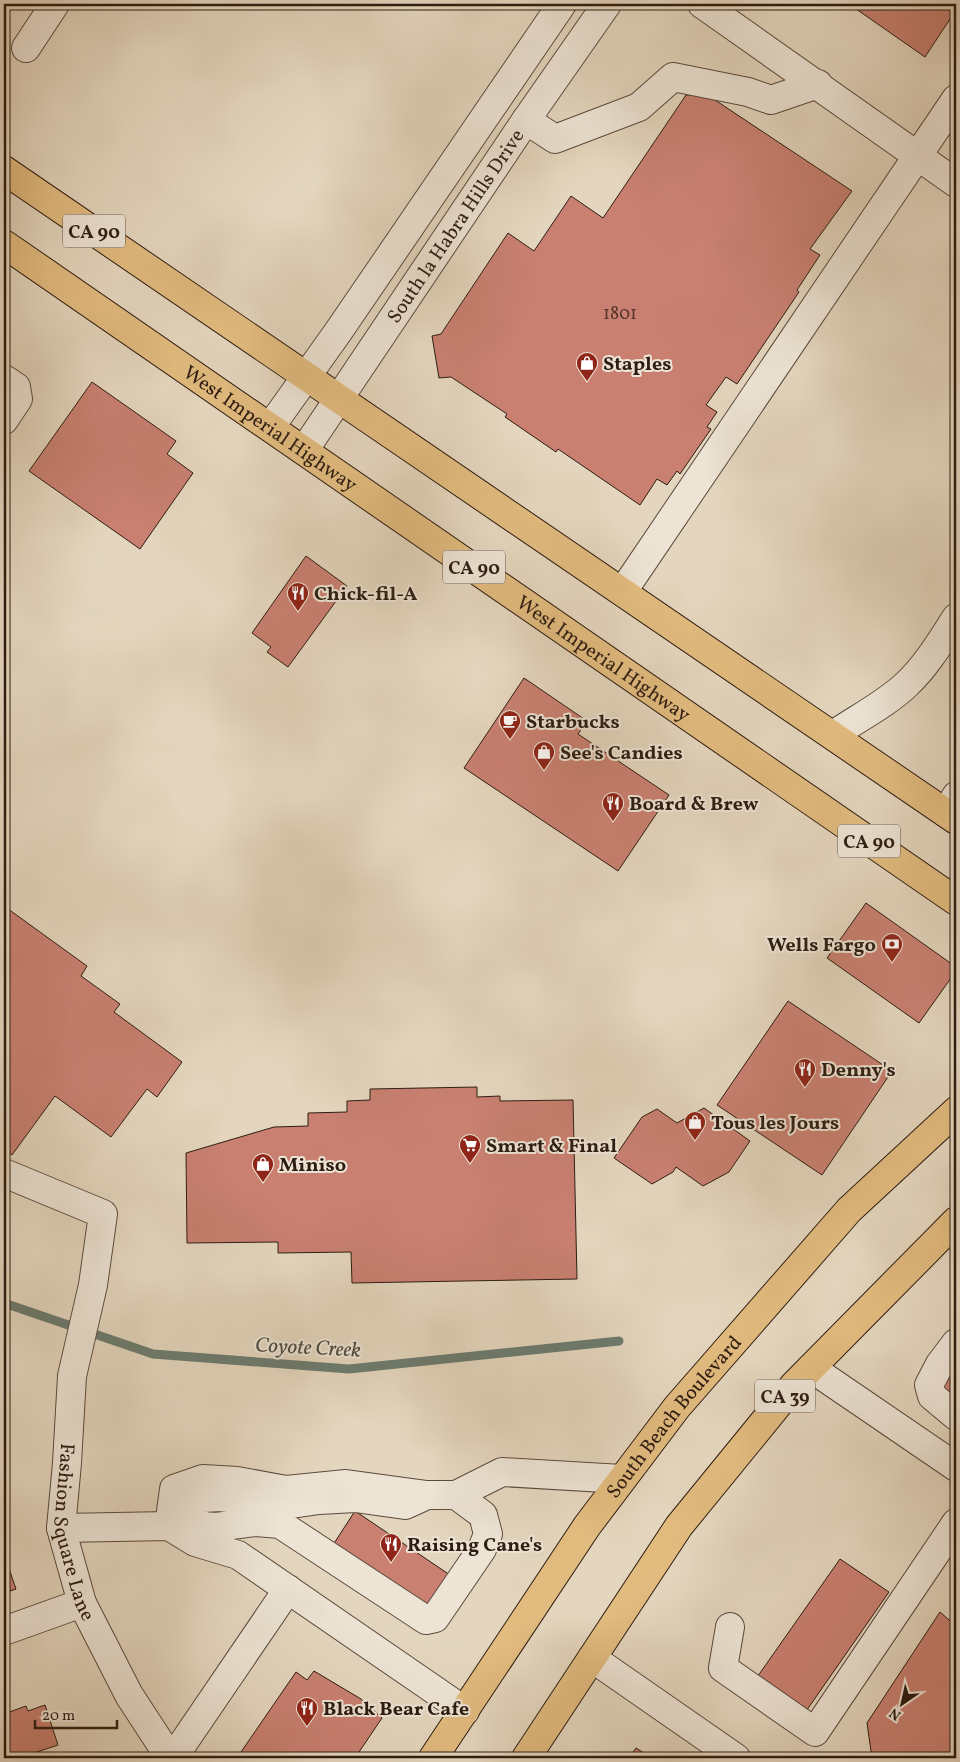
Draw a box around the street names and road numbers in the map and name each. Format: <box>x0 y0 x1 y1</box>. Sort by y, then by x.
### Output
street label: South la Habra Hills Drive <box>381 124 532 330</box>
road number: CA 90 <box>63 215 125 248</box>
street label: West Imperial Highway <box>177 360 362 500</box>
road number: CA 90 <box>443 550 505 584</box>
street label: West Imperial Highway <box>510 590 696 730</box>
road number: CA 90 <box>838 824 900 858</box>
street label: South Beach Boulevard <box>601 1330 749 1505</box>
road number: CA 39 <box>755 1380 815 1412</box>
street label: Fashion Square Lane <box>45 1442 101 1626</box>

